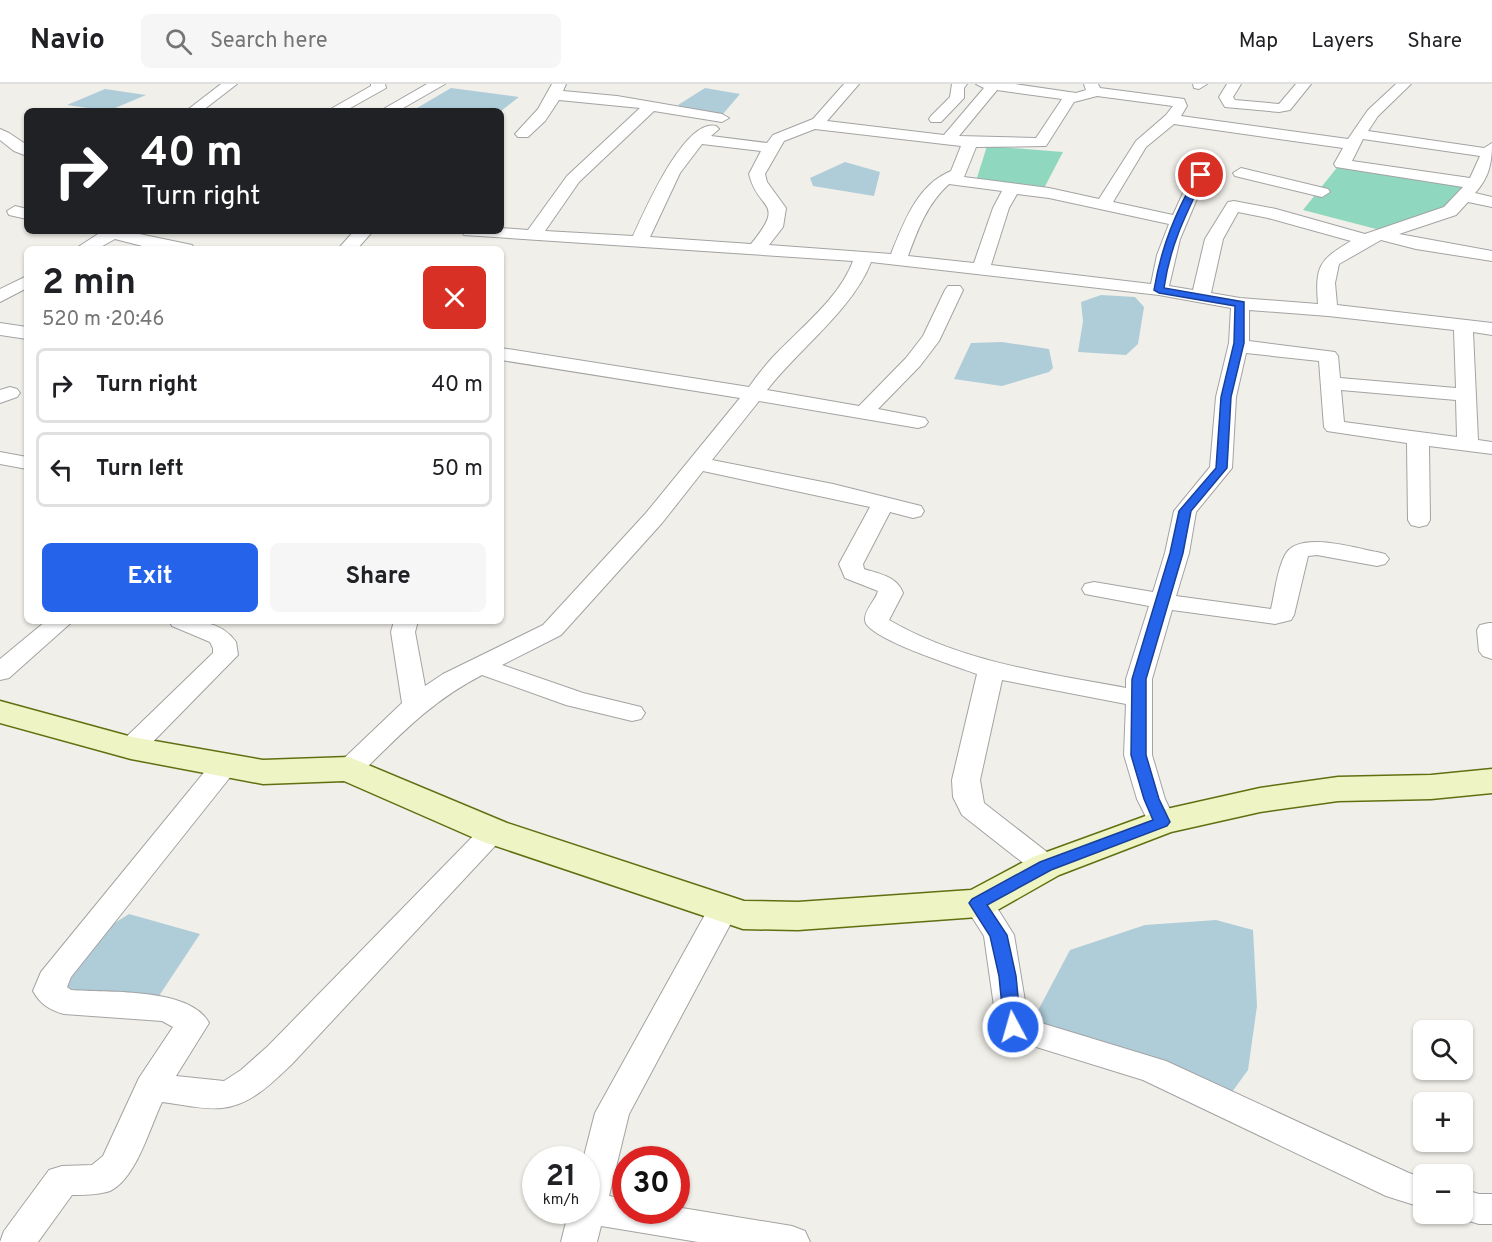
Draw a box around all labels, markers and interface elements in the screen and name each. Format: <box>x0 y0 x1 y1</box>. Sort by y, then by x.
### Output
search box <box>141 14 561 68</box>
text: Navio <box>30 23 105 59</box>
icon: search <box>162 25 195 58</box>
text: Search here <box>210 28 327 55</box>
text: Map <box>1239 28 1278 55</box>
text: Layers <box>1311 28 1374 55</box>
text: Share <box>1407 28 1462 55</box>
text: 40 m <box>141 128 243 181</box>
icon: right <box>42 132 120 210</box>
pin <box>1175 149 1226 200</box>
icon: arrive <box>1184 158 1217 191</box>
text: Turn right <box>141 180 260 214</box>
text: 2 min <box>42 261 136 307</box>
button: close <box>423 266 486 329</box>
text: 520 m · 20:46 <box>42 307 164 333</box>
icon: right <box>45 369 78 402</box>
text: Turn right <box>96 372 198 399</box>
text: 40 m <box>431 372 483 399</box>
icon: left <box>45 453 78 486</box>
text: Turn left <box>96 456 184 483</box>
text: 50 m <box>431 456 483 483</box>
button: Exit <box>42 543 258 612</box>
button: Share <box>270 543 486 612</box>
position arrow <box>981 995 1045 1059</box>
map controls <box>1413 1020 1473 1224</box>
button: search <box>1413 1020 1473 1080</box>
button: + <box>1413 1092 1473 1152</box>
speed limit sign: 30 <box>612 1146 690 1224</box>
text: 21 <box>546 1159 576 1196</box>
button: − <box>1413 1164 1473 1224</box>
text: km/h <box>543 1191 579 1210</box>

